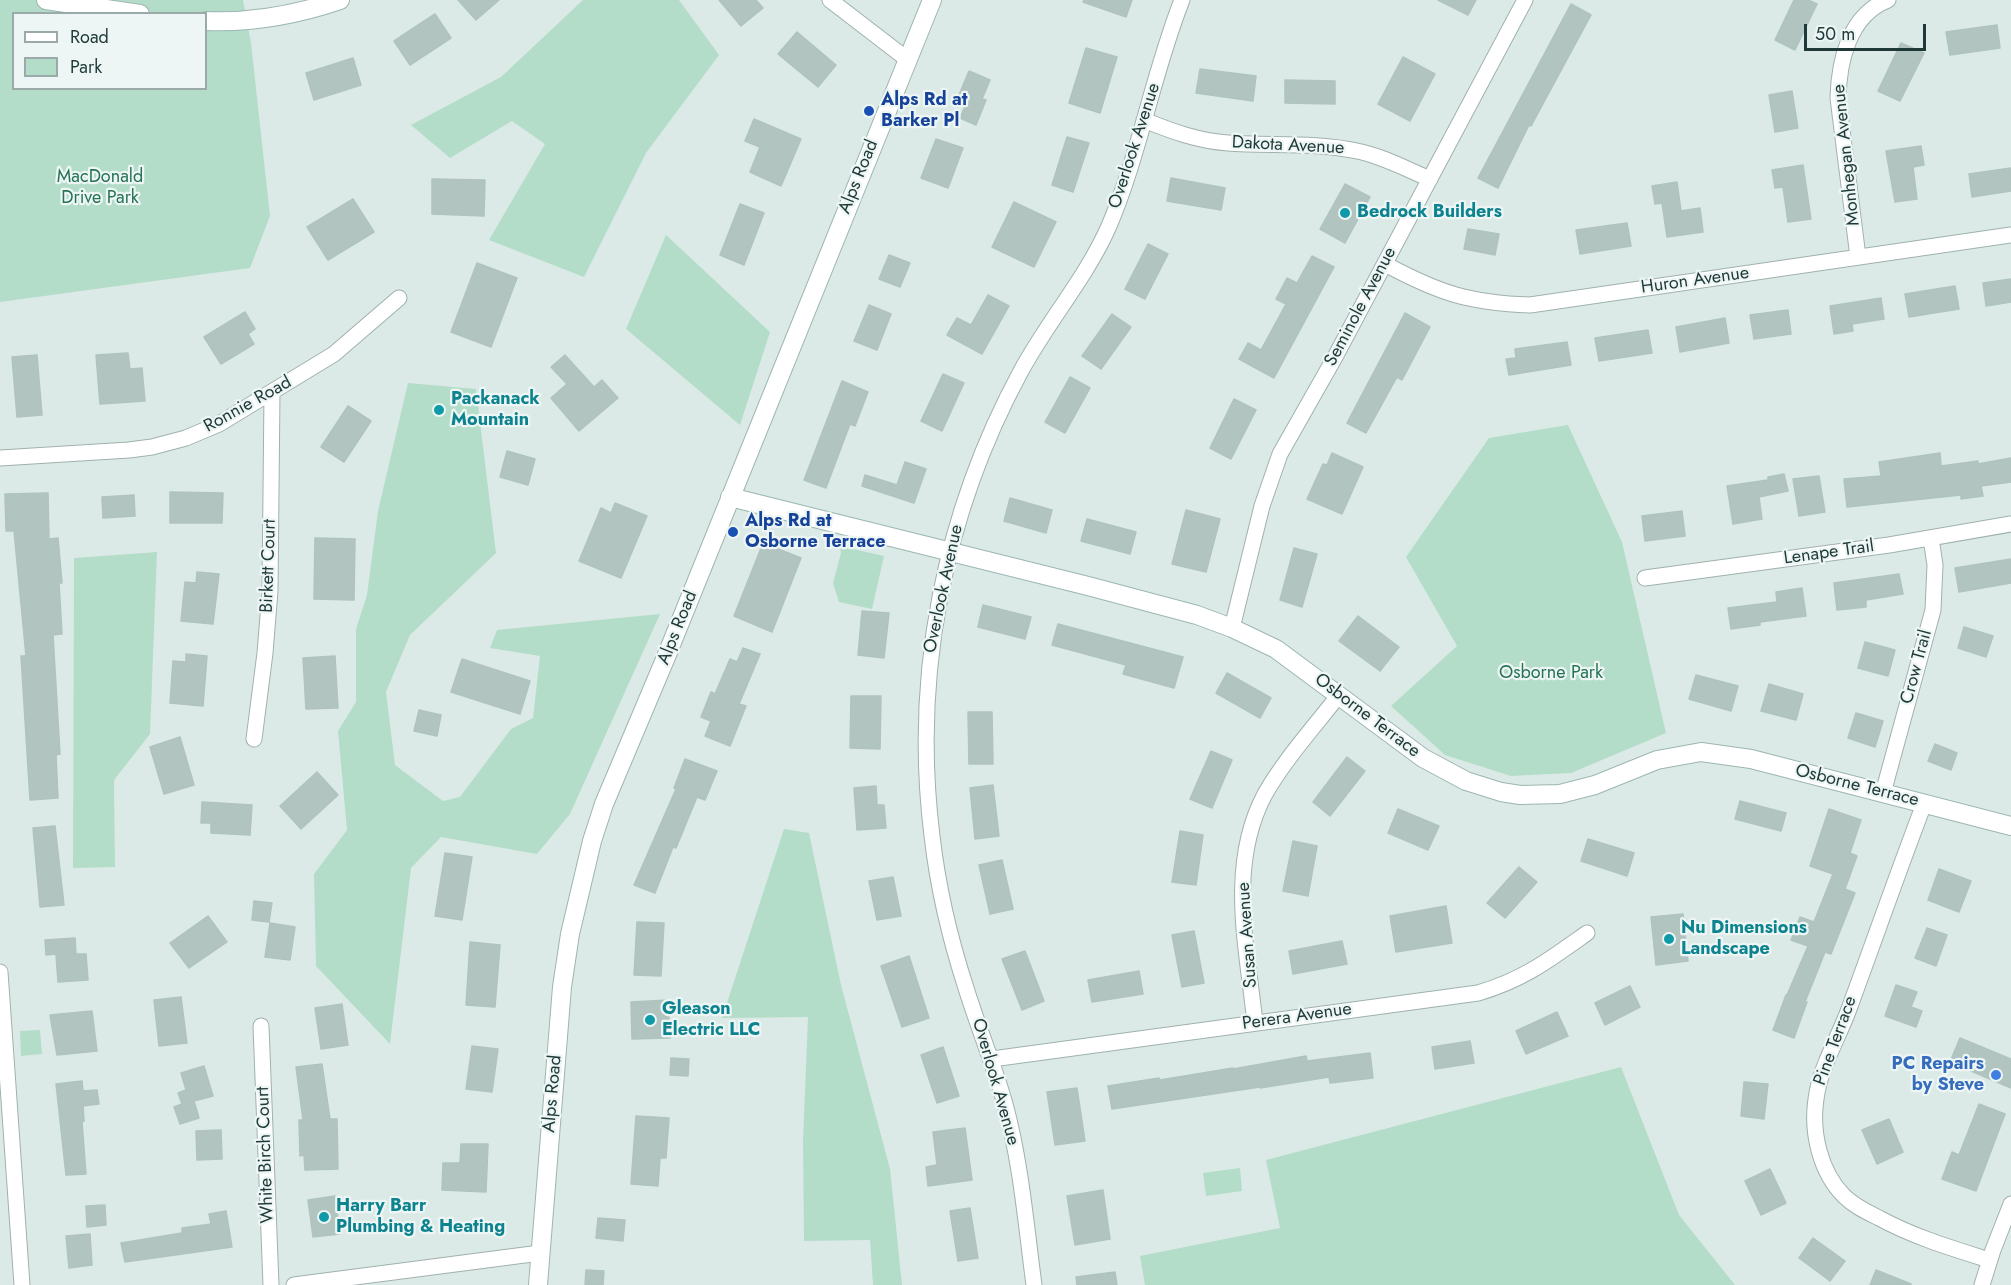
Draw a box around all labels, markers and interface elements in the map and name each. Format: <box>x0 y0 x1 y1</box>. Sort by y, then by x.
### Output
legend <box>12 12 207 90</box>
scale bar <box>1807 12 1928 50</box>
text: 50 m <box>1815 21 1855 47</box>
text: Road <box>70 24 109 50</box>
text: Park <box>70 54 102 80</box>
street label: Overlook Avenue <box>1105 80 1165 212</box>
street label: Monhegan Avenue <box>1829 83 1865 227</box>
place label: Alps Rd at Barker Pl <box>881 90 967 132</box>
marker: Alps Rd at Barker Pl <box>862 104 876 118</box>
street label: Dakota Avenue <box>1231 132 1345 160</box>
street label: Alps Road <box>834 137 884 217</box>
park label: MacDonald Drive Park <box>57 167 143 210</box>
place label: Bedrock Builders <box>1357 202 1502 224</box>
marker: Bedrock Builders <box>1338 206 1352 220</box>
street label: Seminole Avenue <box>1320 244 1402 370</box>
street label: Huron Avenue <box>1640 263 1750 299</box>
street label: Ronnie Road <box>200 372 296 438</box>
place label: Packanack Mountain <box>451 389 540 432</box>
marker: Packanack Mountain <box>432 403 446 417</box>
place label: Alps Rd at Osborne Terrace <box>745 511 885 554</box>
street label: Birkett Court <box>257 519 281 613</box>
street label: Overlook Avenue <box>920 523 968 655</box>
marker: Alps Rd at Osborne Terrace <box>726 525 740 539</box>
street label: Lenape Trail <box>1782 536 1876 570</box>
street label: Alps Road <box>653 588 703 668</box>
street label: Crow Trail <box>1897 627 1937 707</box>
park label: Osborne Park <box>1499 663 1603 685</box>
street label: Osborne Terrace <box>1310 669 1424 763</box>
street label: Osborne Terrace <box>1793 760 1921 812</box>
street label: Susan Avenue <box>1234 881 1262 989</box>
place label: Nu Dimensions Landscape <box>1681 918 1807 960</box>
marker: Nu Dimensions Landscape <box>1662 932 1676 946</box>
street label: Pine Terrace <box>1810 993 1862 1089</box>
place label: Gleason Electric LLC <box>662 999 760 1042</box>
street label: Perera Avenue <box>1241 999 1353 1035</box>
marker: Gleason Electric LLC <box>643 1013 657 1027</box>
street label: Overlook Avenue <box>967 1016 1023 1148</box>
street label: Alps Road <box>539 1054 567 1134</box>
place label: PC Repairs by Steve <box>1891 1054 1984 1096</box>
marker: PC Repairs by Steve <box>1989 1068 2003 1082</box>
street label: White Birch Court <box>253 1086 279 1224</box>
place label: Harry Barr Plumbing & Heating <box>336 1196 505 1238</box>
marker: Harry Barr Plumbing & Heating <box>317 1210 331 1224</box>

